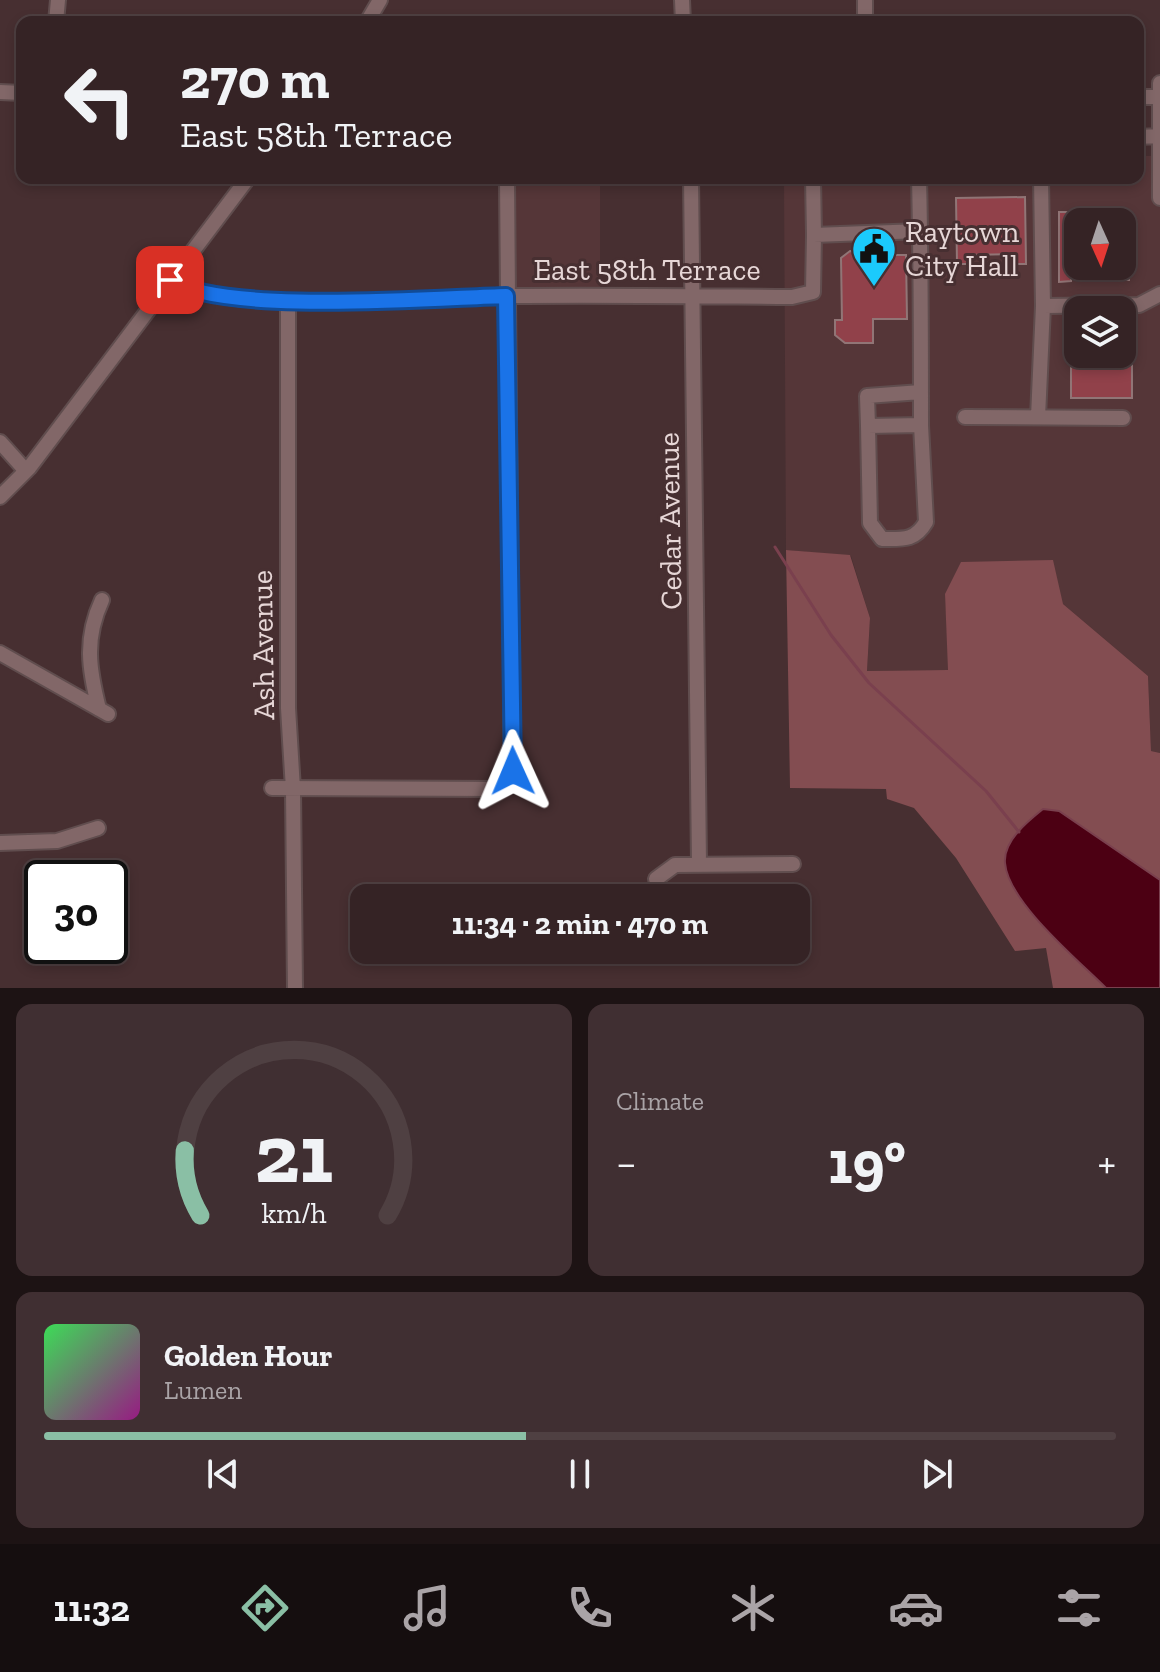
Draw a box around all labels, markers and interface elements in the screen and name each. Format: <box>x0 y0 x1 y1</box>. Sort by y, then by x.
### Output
text: 270 m <box>180 45 330 112</box>
icon: left <box>48 48 152 152</box>
text: East 58th Terrace <box>180 113 452 156</box>
north arrow <box>1064 208 1136 280</box>
map controls <box>1064 208 1136 368</box>
place label: Raytown City Hall <box>905 214 1019 284</box>
public building icon: Raytown City Hall <box>850 225 898 288</box>
pin <box>136 246 204 314</box>
street label: East 58th Terrace <box>533 252 761 288</box>
icon: arrive <box>148 258 192 302</box>
button: layers <box>1064 296 1136 368</box>
street label: Cedar Avenue <box>650 432 690 610</box>
street label: Ash Avenue <box>244 570 282 720</box>
position arrow <box>471 729 555 813</box>
speed limit sign: 30 <box>24 860 128 964</box>
text: 11:34 · 2 min · 470 m <box>452 906 708 942</box>
text: Climate <box>616 1085 704 1117</box>
text: 21 <box>255 1103 333 1203</box>
text: 19° <box>828 1126 906 1198</box>
text: − <box>616 1136 637 1189</box>
text: + <box>1097 1136 1116 1189</box>
text: km/h <box>261 1196 327 1230</box>
text: Golden Hour <box>164 1338 332 1374</box>
text: Lumen <box>164 1374 242 1406</box>
icon: previous <box>201 1452 245 1496</box>
icon: pause <box>558 1452 602 1496</box>
icon: next <box>915 1452 959 1496</box>
icon: directions <box>237 1580 293 1636</box>
icon: music <box>399 1580 455 1636</box>
icon: phone <box>562 1580 618 1636</box>
icon: climate <box>725 1580 781 1636</box>
icon: car <box>888 1580 944 1636</box>
icon: filters <box>1051 1580 1107 1636</box>
text: 11:32 <box>53 1587 130 1630</box>

